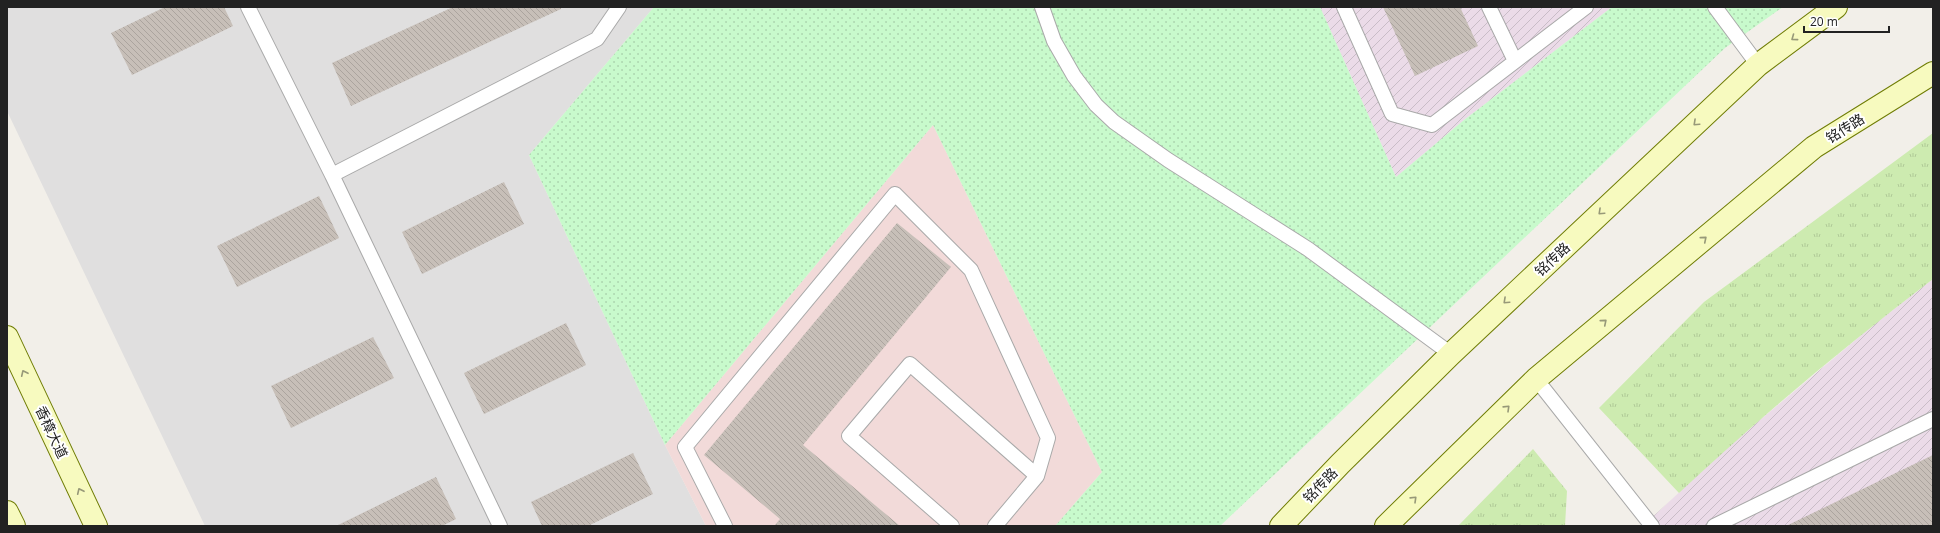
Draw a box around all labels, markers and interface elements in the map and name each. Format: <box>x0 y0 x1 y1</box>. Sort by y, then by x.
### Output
scale bar <box>1804 8 1889 34</box>
text: 20 m <box>1810 13 1838 30</box>
one-way arrow <box>1791 34 1798 41</box>
street label: 铭传路 <box>1822 109 1868 147</box>
one-way arrow <box>1693 119 1701 126</box>
one-way arrow <box>1598 208 1606 215</box>
one-way arrow <box>1700 236 1707 243</box>
street label: 铭传路 <box>1530 238 1574 280</box>
one-way arrow <box>1503 297 1511 304</box>
one-way arrow <box>1600 319 1607 326</box>
one-way arrow <box>21 370 29 378</box>
street label: 香樟大道 <box>32 403 72 461</box>
one-way arrow <box>1502 405 1510 412</box>
street label: 铭传路 <box>1299 463 1341 507</box>
one-way arrow <box>77 487 85 495</box>
one-way arrow <box>1409 496 1417 504</box>

